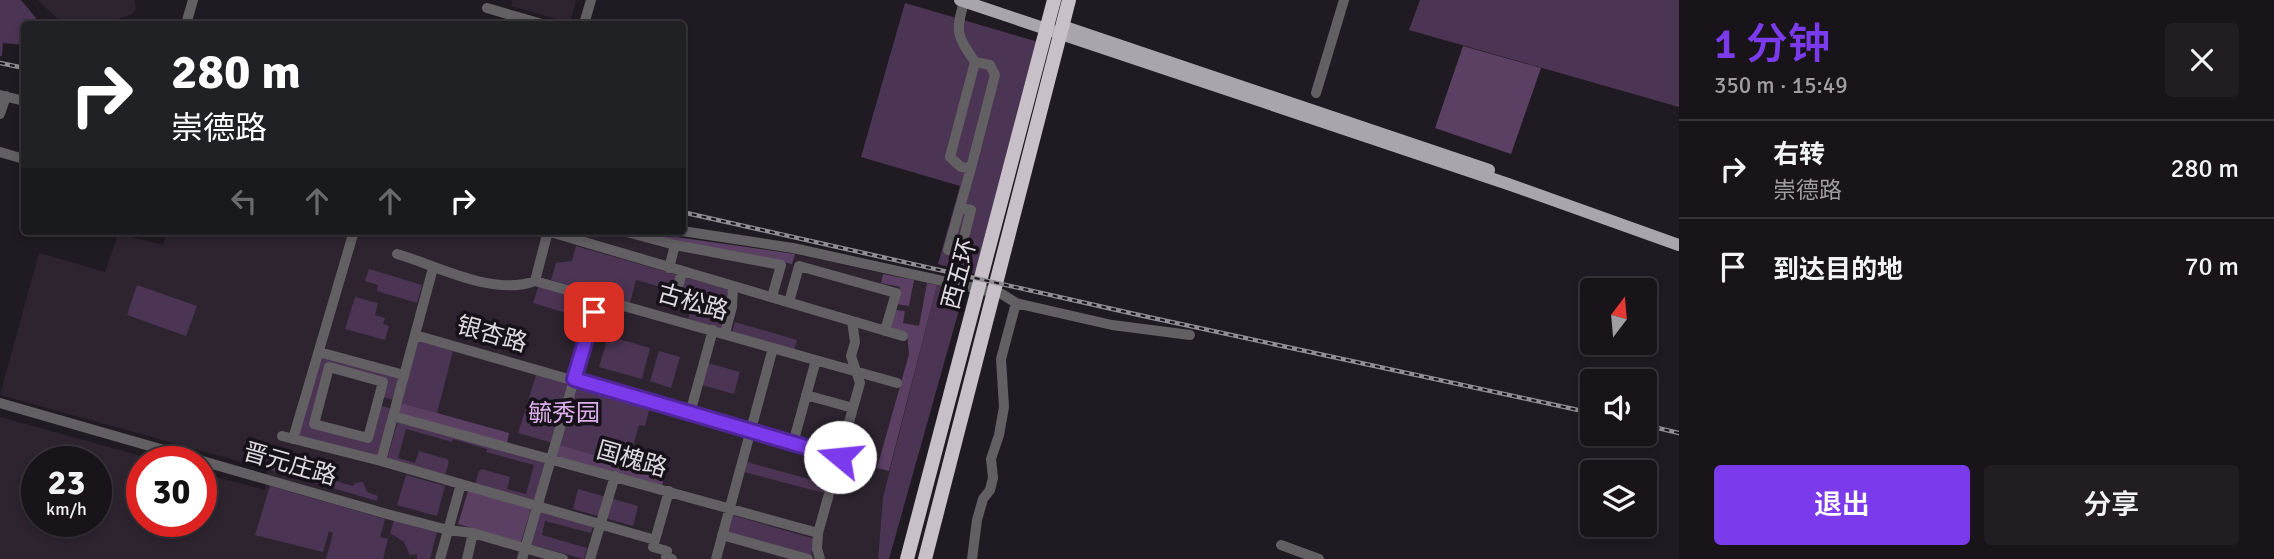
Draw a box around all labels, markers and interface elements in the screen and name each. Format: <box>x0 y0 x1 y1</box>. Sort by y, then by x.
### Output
text: 1 分钟 <box>1714 19 1830 70</box>
button: close <box>2165 23 2239 97</box>
text: 280 m <box>171 42 301 102</box>
icon: right <box>56 49 147 140</box>
text: 350 m · 15:49 <box>1714 71 1848 100</box>
text: 崇德路 <box>171 109 267 148</box>
text: 右转 <box>1773 139 1825 171</box>
icon: right <box>1714 150 1752 188</box>
text: 280 m <box>2170 153 2239 185</box>
text: 崇德路 <box>1773 176 1842 205</box>
icon: left <box>225 182 263 220</box>
icon: ahead <box>298 182 336 220</box>
icon: ahead <box>371 182 409 220</box>
icon: right <box>444 182 482 220</box>
street label: 西五环 <box>935 235 983 313</box>
icon: arrive <box>1714 248 1752 286</box>
text: 70 m <box>2184 251 2239 283</box>
text: 到达目的地 <box>1773 254 1903 286</box>
street label: 古松路 <box>654 278 732 326</box>
north arrow <box>1580 278 1657 355</box>
map controls <box>1580 278 1657 537</box>
pin <box>564 282 624 342</box>
icon: arrive <box>575 293 613 331</box>
street label: 银杏路 <box>453 310 531 358</box>
button: sound <box>1580 369 1657 446</box>
park label: 毓秀园 <box>528 398 600 428</box>
position arrow <box>803 420 877 494</box>
street label: 国槐路 <box>593 435 671 483</box>
street label: 晋元庄路 <box>240 436 340 492</box>
speed limit sign: 30 <box>126 446 217 537</box>
button: layers <box>1580 460 1657 537</box>
text: 23 <box>48 461 85 504</box>
button: 退出 <box>1714 465 1970 545</box>
button: 分享 <box>1984 465 2239 545</box>
text: km/h <box>46 498 87 520</box>

